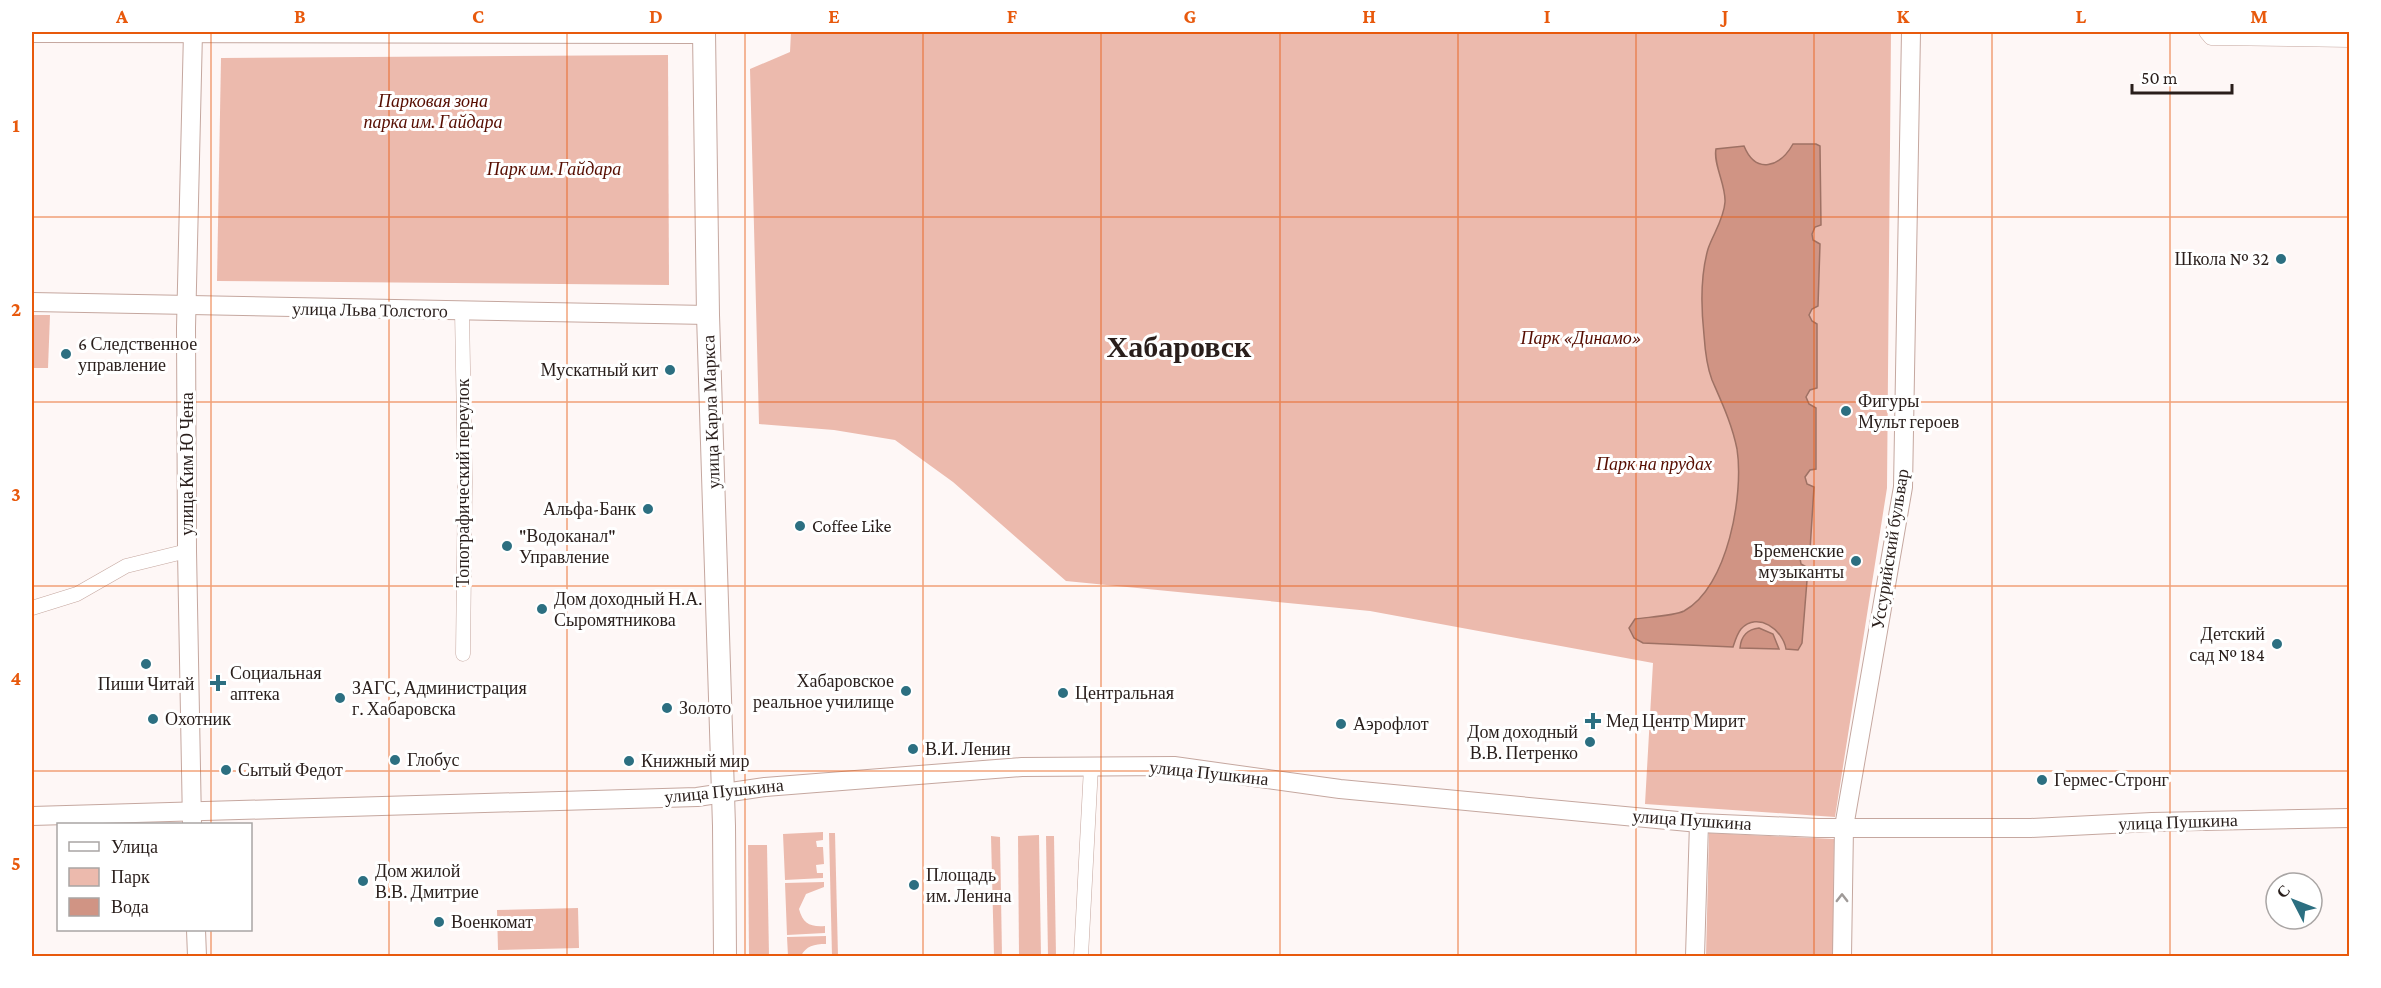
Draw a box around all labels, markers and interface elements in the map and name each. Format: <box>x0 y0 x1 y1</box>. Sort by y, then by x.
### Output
text: A <box>115 5 129 27</box>
text: B <box>294 5 306 27</box>
text: C <box>472 5 484 27</box>
text: D <box>649 5 663 27</box>
text: E <box>828 5 840 27</box>
text: F <box>1007 5 1018 27</box>
text: G <box>1184 5 1197 27</box>
text: H <box>1362 5 1376 27</box>
text: I <box>1544 5 1551 27</box>
text: J <box>1720 5 1729 27</box>
text: K <box>1897 5 1911 27</box>
text: L <box>2076 5 2087 27</box>
text: M <box>2250 5 2268 27</box>
scale bar <box>2132 57 2232 95</box>
text: 50 m <box>2141 68 2178 88</box>
park label: Парковая зона парка им. Гайдара <box>363 91 503 132</box>
text: 1 <box>12 114 20 136</box>
park label: Парк им. Гайдара <box>486 159 621 179</box>
place label: Школа № 32 <box>2175 249 2269 269</box>
marker: Школа № 32 <box>2274 252 2288 266</box>
text: 2 <box>11 298 21 320</box>
street label: улица Льва Толстого <box>292 299 448 321</box>
park label: Парк «Динамо» <box>1519 328 1642 348</box>
district label: Хабаровск <box>1107 330 1252 363</box>
place label: 6 Следственное управление <box>78 334 197 375</box>
street label: улица Карла Маркса <box>698 335 724 489</box>
marker: 6 Следственное управление <box>59 347 73 361</box>
place label: Мускатный кит <box>541 360 658 380</box>
marker: Мускатный кит <box>663 363 677 377</box>
street label: Топографический переулок <box>453 378 473 587</box>
place label: Фигуры Мульт героев <box>1858 391 1959 432</box>
street label: улица Ким Ю Чена <box>177 392 197 536</box>
marker: Фигуры Мульт героев <box>1839 404 1853 418</box>
park label: Парк на прудах <box>1595 454 1712 474</box>
street label: Уссурийский бульвар <box>1867 467 1913 631</box>
text: 3 <box>11 483 21 505</box>
place label: Альфа-Банк <box>543 499 636 519</box>
marker: Альфа-Банк <box>641 502 655 516</box>
place label: Coffee Like <box>812 516 891 536</box>
marker: Coffee Like <box>793 519 807 533</box>
place label: "Водоканал" Управление <box>519 526 616 567</box>
marker: "Водоканал" Управление <box>500 539 514 553</box>
place label: Бременские музыканты <box>1753 541 1844 582</box>
marker: Бременские музыканты <box>1849 554 1863 568</box>
place label: Дом доходный Н.А. Сыромятникова <box>554 589 702 630</box>
marker: Дом доходный Н.А. Сыромятникова <box>535 602 549 616</box>
place label: Детский сад № 184 <box>2189 624 2265 665</box>
marker: Детский сад № 184 <box>2270 637 2284 651</box>
marker: Пиши Читай <box>139 657 153 671</box>
place label: Социальная аптека <box>230 663 322 704</box>
text: 4 <box>11 667 22 689</box>
place label: Хабаровское реальное училище <box>753 671 894 712</box>
place label: Пиши Читай <box>98 674 195 694</box>
marker: Социальная аптека <box>211 676 225 690</box>
place label: ЗАГС, Администрация г. Хабаровска <box>352 678 527 719</box>
place label: Центральная <box>1075 683 1174 703</box>
marker: Хабаровское реальное училище <box>899 684 913 698</box>
marker: Центральная <box>1056 686 1070 700</box>
marker: ЗАГС, Администрация г. Хабаровска <box>333 691 347 705</box>
place label: Золото <box>679 698 731 718</box>
marker: Золото <box>660 701 674 715</box>
place label: Охотник <box>165 709 231 729</box>
place label: Мед Центр Мирит <box>1606 711 1745 731</box>
marker: Охотник <box>146 712 160 726</box>
marker: Мед Центр Мирит <box>1584 712 1602 730</box>
place label: Аэрофлот <box>1353 714 1429 734</box>
marker: Аэрофлот <box>1334 717 1348 731</box>
place label: Дом доходный В.В. Петренко <box>1467 722 1578 763</box>
marker: Дом доходный В.В. Петренко <box>1583 735 1597 749</box>
place label: В.И. Ленин <box>925 739 1011 759</box>
marker: В.И. Ленин <box>906 742 920 756</box>
place label: Глобус <box>407 750 460 770</box>
place label: Книжный мир <box>641 751 749 771</box>
marker: Глобус <box>388 753 402 767</box>
marker: Книжный мир <box>622 754 636 768</box>
street label: улица Пушкина <box>1148 757 1270 789</box>
place label: Сытый Федот <box>238 760 343 780</box>
marker: Сытый Федот <box>219 763 233 777</box>
place label: Гермес-Стронг <box>2054 770 2169 790</box>
marker: Гермес-Стронг <box>2035 773 2049 787</box>
street label: улица Пушкина <box>663 775 785 807</box>
street label: улица Пушкина <box>1632 806 1752 834</box>
street label: улица Пушкина <box>2118 810 2238 834</box>
legend <box>57 823 252 931</box>
text: Улица <box>111 837 158 857</box>
text: 5 <box>11 852 21 874</box>
place label: Дом жилой В.В. Дмитрие <box>375 861 479 902</box>
place label: Площадь им. Ленина <box>926 865 1011 906</box>
text: Парк <box>111 867 150 887</box>
north arrow <box>2264 871 2324 931</box>
marker: Дом жилой В.В. Дмитрие <box>356 874 370 888</box>
marker: Площадь им. Ленина <box>907 878 921 892</box>
text: С <box>2273 881 2293 901</box>
one-way arrow <box>1836 894 1848 903</box>
text: Вода <box>111 897 149 917</box>
place label: Военкомат <box>451 912 533 932</box>
marker: Военкомат <box>432 915 446 929</box>

